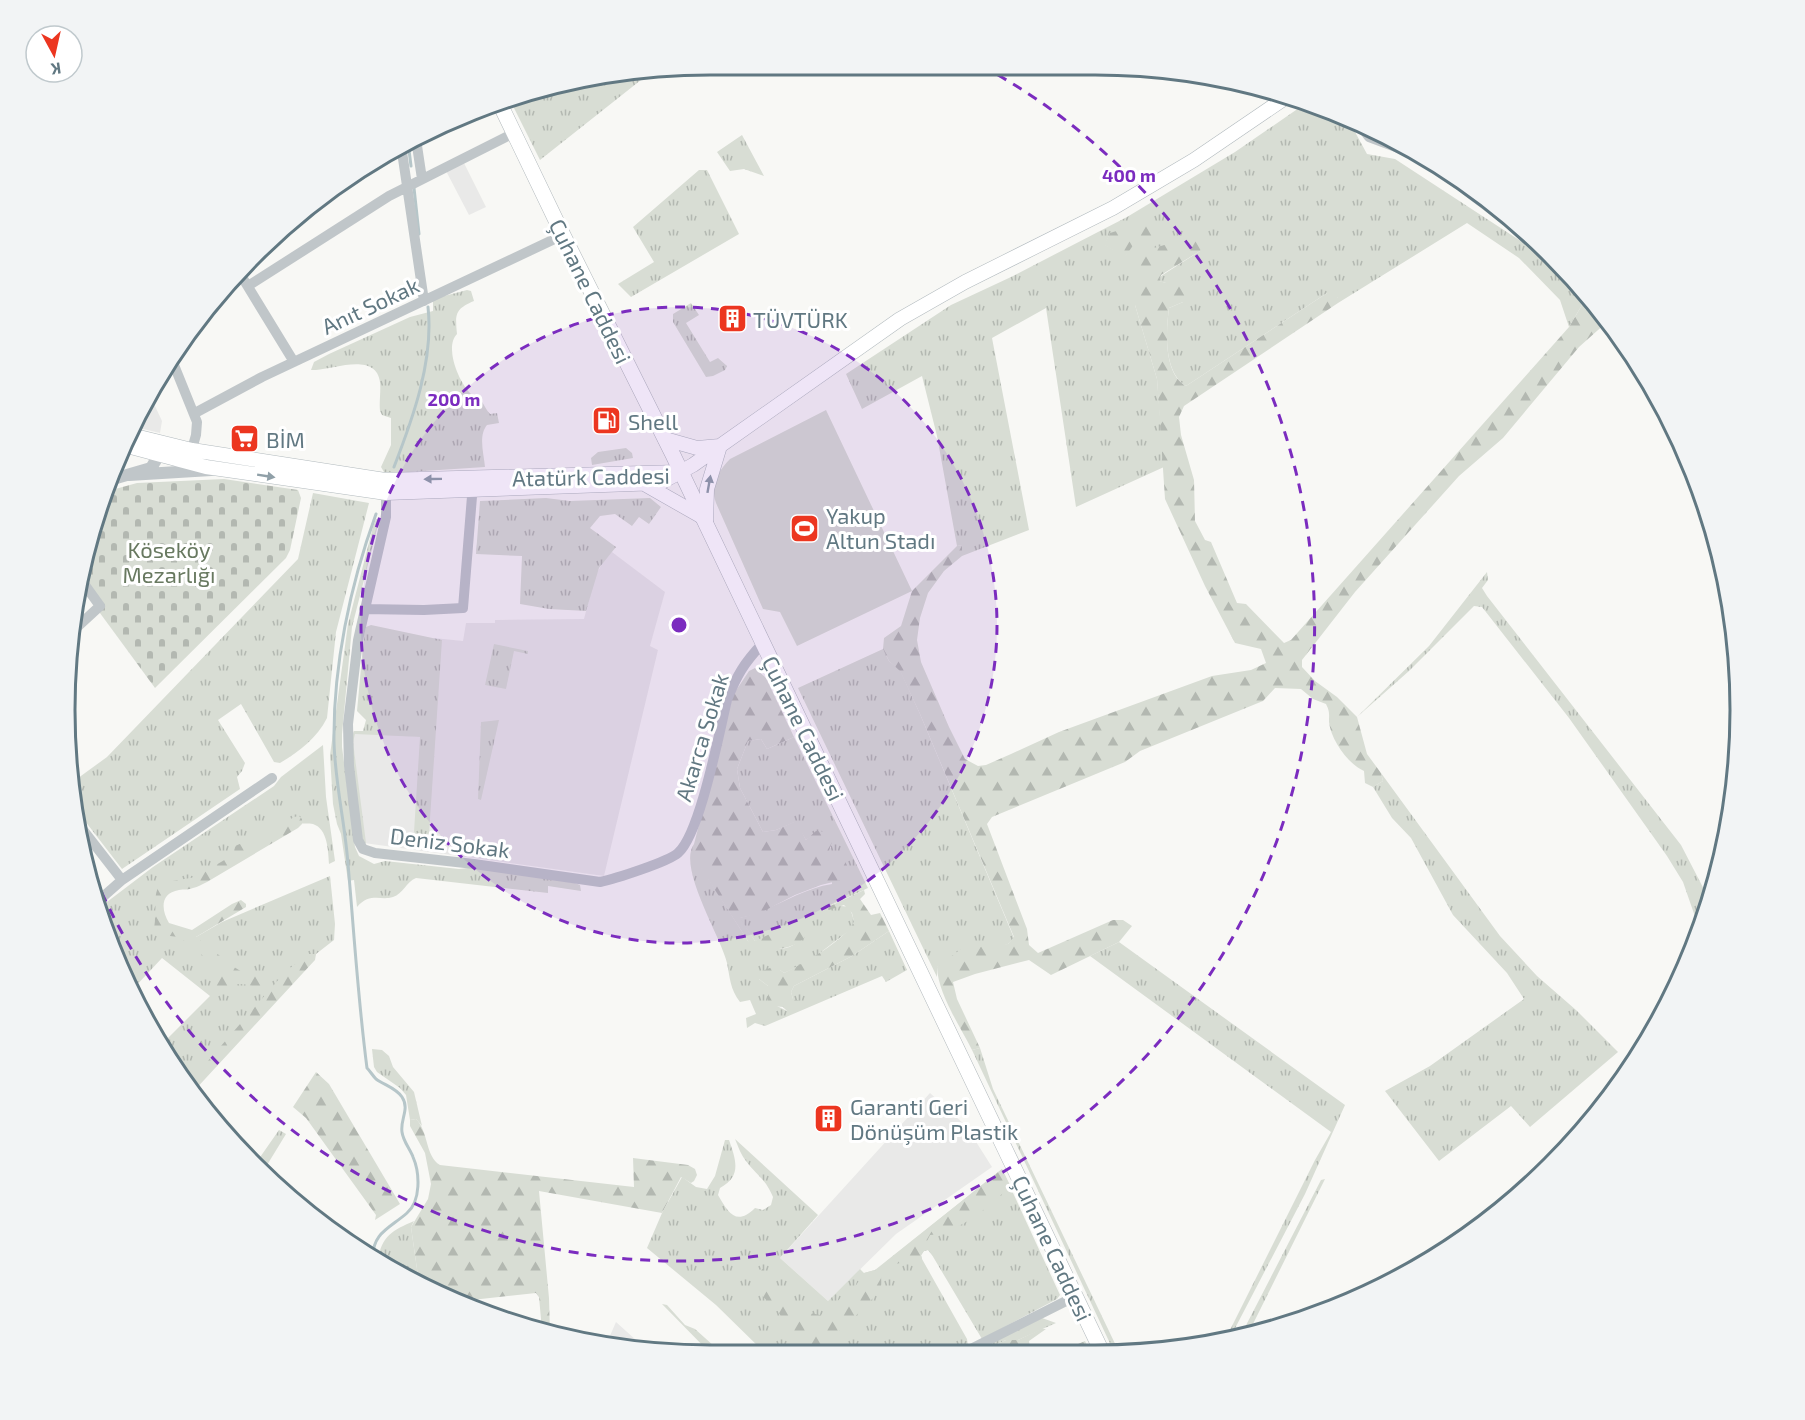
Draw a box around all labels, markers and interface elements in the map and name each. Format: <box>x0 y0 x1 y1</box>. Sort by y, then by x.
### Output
north arrow <box>24 24 84 84</box>
text: K <box>49 59 63 80</box>
text: 400 m <box>1102 164 1156 186</box>
street label: Çuhane Caddesi <box>543 214 637 368</box>
street label: Anıt Sokak <box>317 271 423 339</box>
building icon: TÜVTÜRK <box>716 303 748 335</box>
place label: TÜVTÜRK <box>753 306 848 332</box>
text: 200 m <box>428 388 480 410</box>
fuel station icon: Shell <box>591 405 623 437</box>
place label: Shell <box>628 408 678 434</box>
supermarket icon: BİM <box>229 423 261 455</box>
place label: BİM <box>266 426 305 452</box>
street label: Atatürk Caddesi <box>512 462 670 490</box>
one-way arrow <box>256 471 275 480</box>
one-way arrow <box>424 474 443 484</box>
one-way arrow <box>704 475 713 494</box>
place label: Yakup Altun Stadı <box>826 502 935 553</box>
sports icon: Yakup Altun Stadı <box>789 512 821 544</box>
park label: Köseköy Mezarlığı <box>123 536 216 587</box>
centre of rings <box>669 615 689 635</box>
street label: Çuhane Caddesi <box>756 651 850 805</box>
street label: Akarca Sokak <box>669 670 733 804</box>
street label: Deniz Sokak <box>389 822 511 862</box>
place label: Garanti Geri Dönüşüm Plastik <box>850 1093 1018 1146</box>
building icon: Garanti Geri Dönüşüm Plastik <box>813 1103 845 1135</box>
street label: Çuhane Caddesi <box>1006 1171 1098 1326</box>

